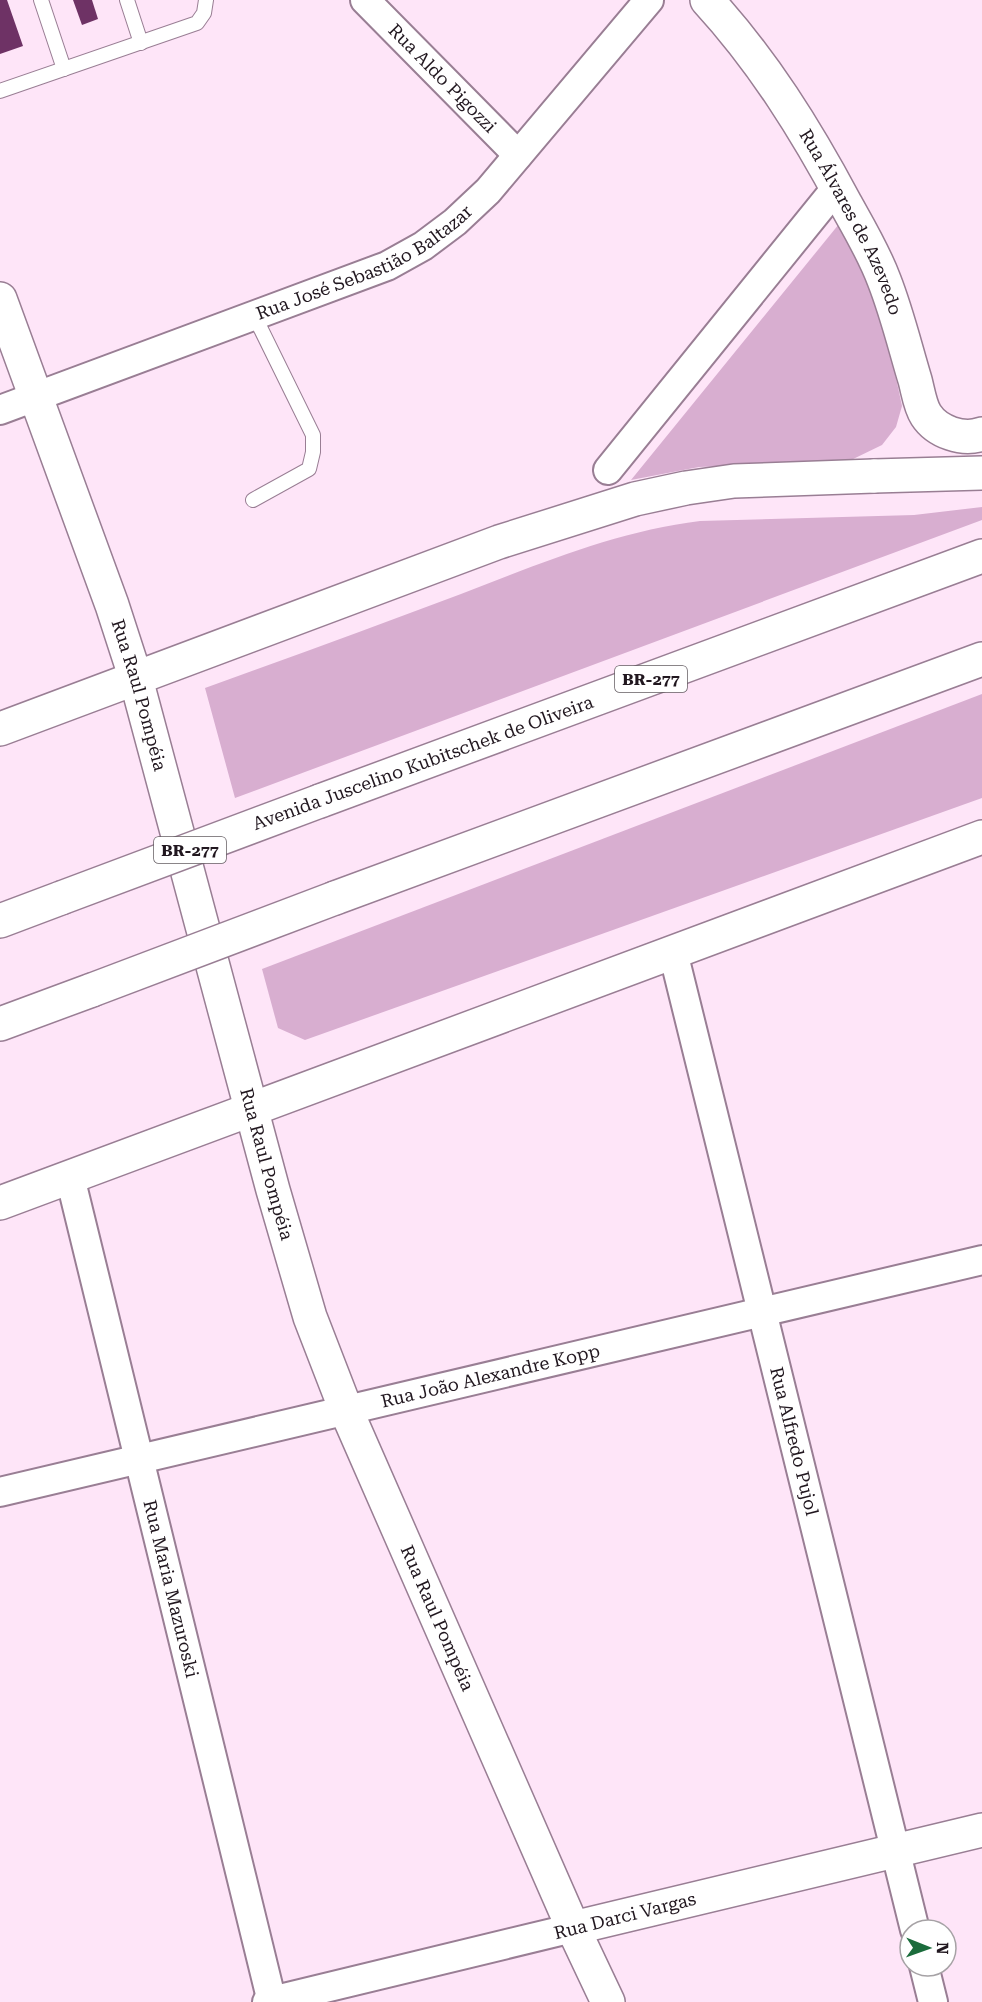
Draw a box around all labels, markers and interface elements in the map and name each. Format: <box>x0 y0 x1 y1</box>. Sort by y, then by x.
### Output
street label: Rua Aldo Pigozzi <box>384 19 501 137</box>
street label: Rua Álvares de Azevedo <box>795 125 906 317</box>
street label: Rua José Sebastião Baltazar <box>253 201 476 324</box>
street label: Rua Raul Pompéia <box>107 617 171 773</box>
road number: BR-277 <box>615 666 687 692</box>
street label: Avenida Juscelino Kubitschek de Oliveira <box>250 691 596 834</box>
road number: BR-277 <box>154 837 226 863</box>
street label: Rua Raul Pompéia <box>236 1086 298 1243</box>
street label: Rua João Alexandre Kopp <box>379 1340 602 1412</box>
street label: Rua Alfredo Pujol <box>766 1365 823 1518</box>
street label: Rua Maria Mazuroski <box>139 1498 203 1680</box>
street label: Rua Raul Pompéia <box>397 1542 479 1694</box>
street label: Rua Darci Vargas <box>552 1888 698 1943</box>
north arrow <box>898 1918 958 1978</box>
text: N <box>933 1942 952 1955</box>

